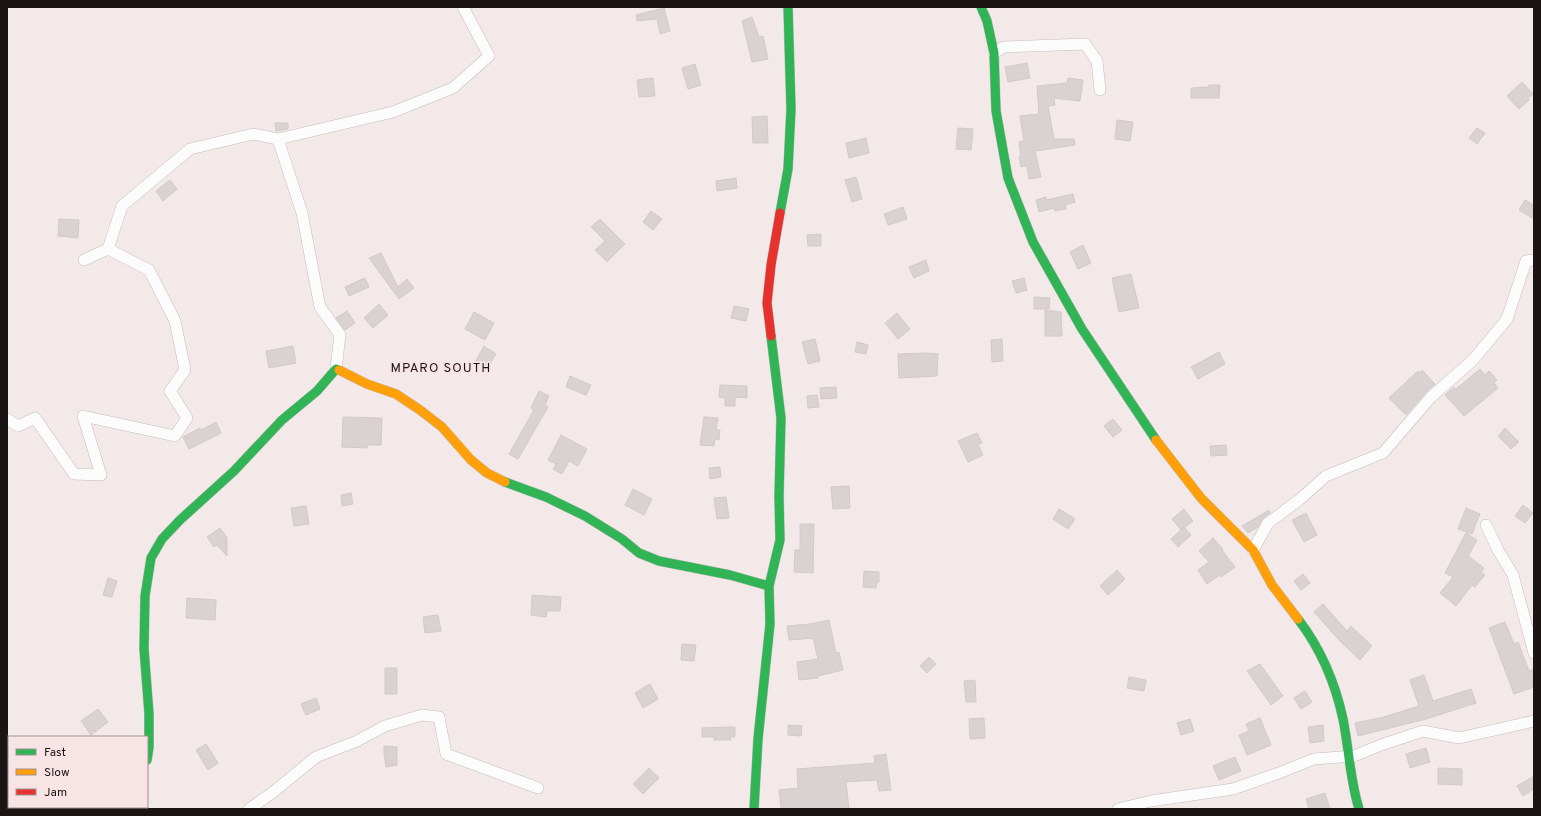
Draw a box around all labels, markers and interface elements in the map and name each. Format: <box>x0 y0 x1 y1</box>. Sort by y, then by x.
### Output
district label: MPARO SOUTH <box>391 361 491 377</box>
legend <box>8 736 148 808</box>
text: Fast <box>44 745 66 761</box>
text: Slow <box>44 765 70 781</box>
text: Jam <box>44 785 67 801</box>

